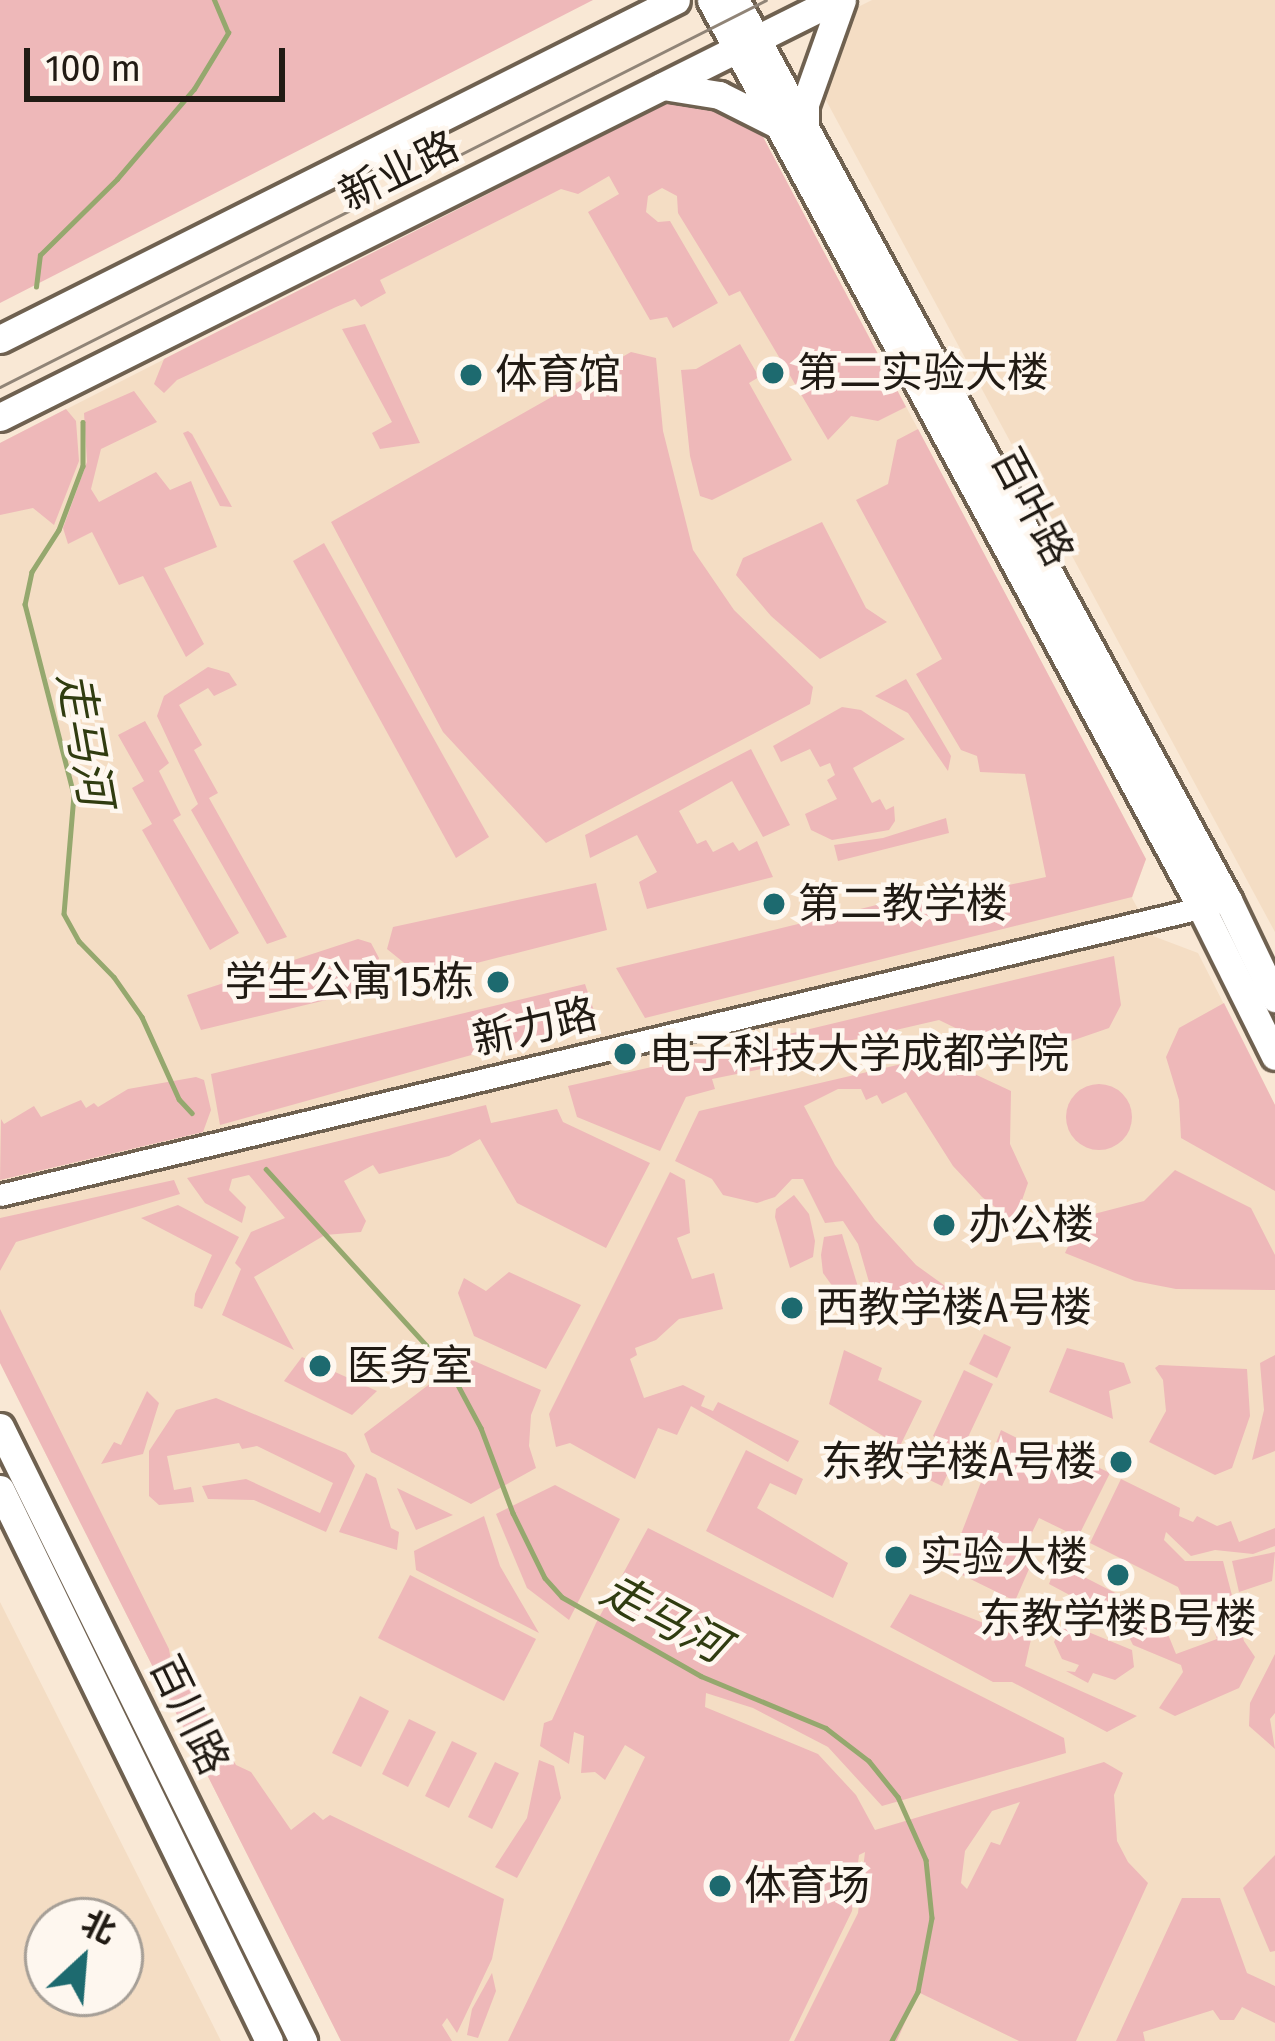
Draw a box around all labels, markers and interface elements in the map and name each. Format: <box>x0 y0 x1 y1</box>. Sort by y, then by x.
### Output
scale bar <box>30 24 291 98</box>
text: 100 m <box>45 47 141 91</box>
street label: 新业路 <box>331 121 467 221</box>
place label: 第二实验大楼 <box>797 348 1049 398</box>
place label: 体育馆 <box>495 350 621 400</box>
marker: 第二实验大楼 <box>760 360 786 386</box>
marker: 体育馆 <box>458 362 484 388</box>
street label: 百叶路 <box>980 440 1084 574</box>
water label: 走马河 <box>46 668 122 810</box>
place label: 第二教学楼 <box>798 879 1008 929</box>
marker: 第二教学楼 <box>761 891 787 917</box>
place label: 学生公寓15栋 <box>225 957 474 1007</box>
marker: 学生公寓15栋 <box>485 969 511 995</box>
street label: 新力路 <box>468 988 602 1066</box>
place label: 电子科技大学成都学院 <box>649 1029 1069 1079</box>
marker: 电子科技大学成都学院 <box>612 1041 638 1067</box>
place label: 办公楼 <box>968 1200 1094 1250</box>
marker: 办公楼 <box>931 1212 957 1238</box>
place label: 西教学楼A号楼 <box>816 1283 1092 1333</box>
marker: 西教学楼A号楼 <box>779 1295 805 1321</box>
place label: 医务室 <box>347 1341 473 1391</box>
marker: 医务室 <box>304 1350 336 1382</box>
place label: 东教学楼A号楼 <box>821 1437 1097 1487</box>
marker: 东教学楼A号楼 <box>1108 1449 1134 1475</box>
place label: 实验大楼 <box>920 1532 1088 1582</box>
marker: 实验大楼 <box>883 1544 909 1570</box>
marker: 东教学楼B号楼 <box>1105 1562 1131 1588</box>
water label: 走马河 <box>592 1563 736 1675</box>
place label: 东教学楼B号楼 <box>979 1594 1257 1644</box>
street label: 百川路 <box>139 1647 239 1783</box>
place label: 体育场 <box>744 1861 870 1911</box>
marker: 体育场 <box>707 1873 733 1899</box>
north arrow <box>24 1897 144 2017</box>
text: 北 <box>75 1902 122 1953</box>

